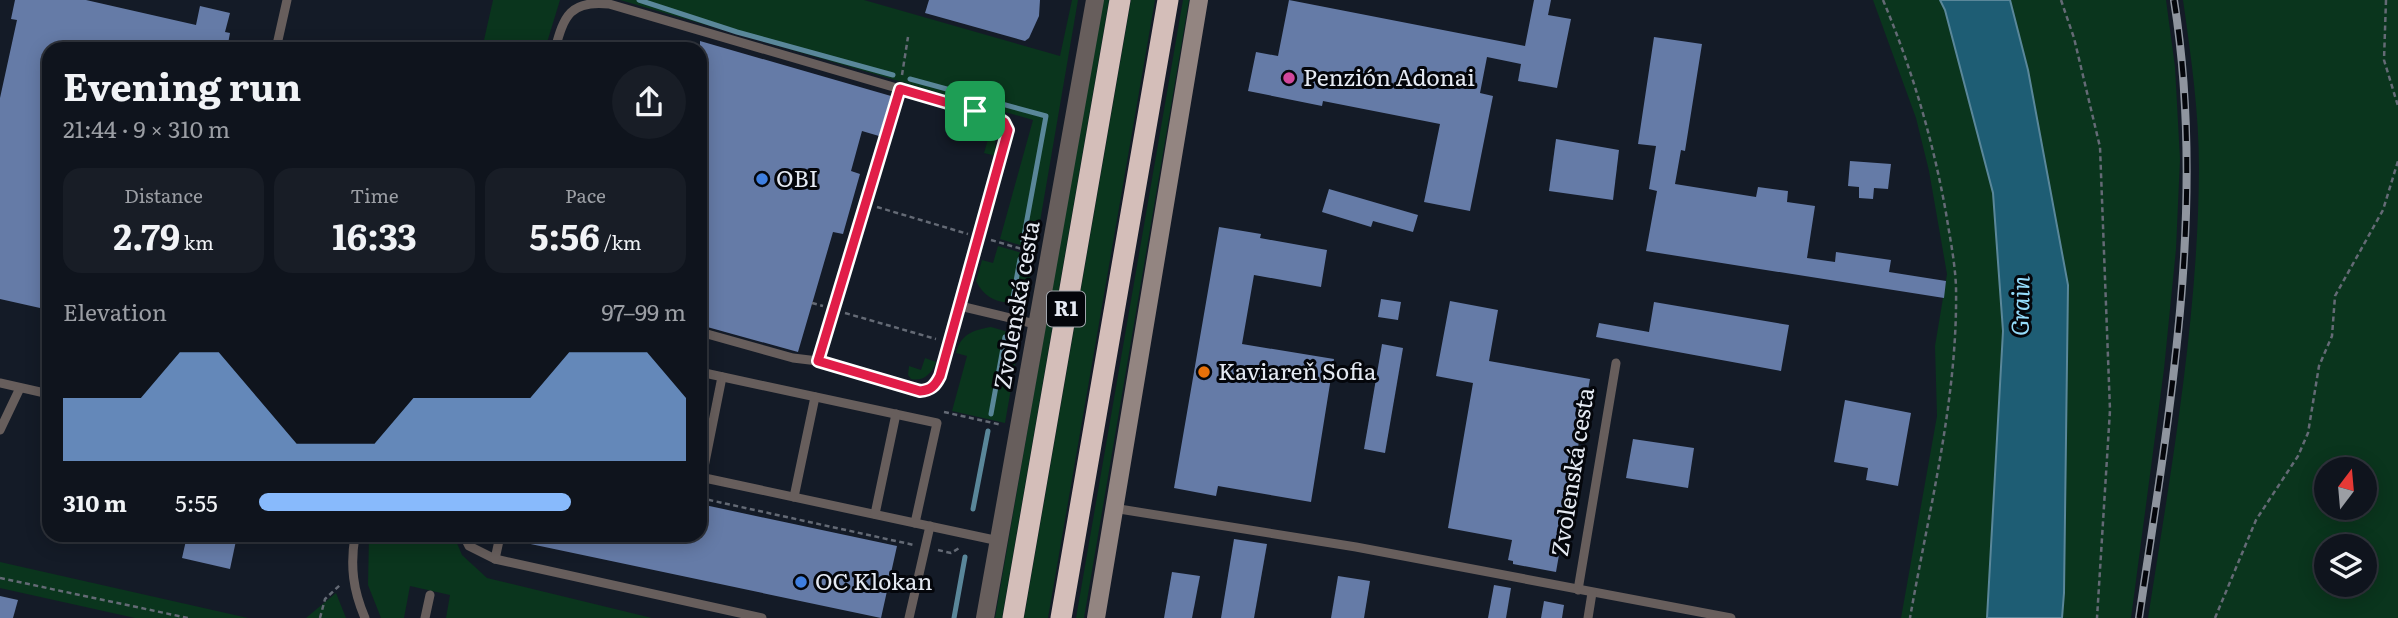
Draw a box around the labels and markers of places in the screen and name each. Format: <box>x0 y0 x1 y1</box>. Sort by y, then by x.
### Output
place label: Penzión Adonai <box>1303 59 1475 93</box>
marker: Penzión Adonai <box>1281 70 1297 86</box>
pin <box>945 81 1005 141</box>
place label: OBI <box>776 160 818 194</box>
marker: OBI <box>754 171 770 187</box>
place label: Kaviareň Sofia <box>1218 353 1377 387</box>
marker: Kaviareň Sofia <box>1196 364 1212 380</box>
place label: OC Klokan <box>815 563 933 597</box>
marker: OC Klokan <box>793 574 809 590</box>

